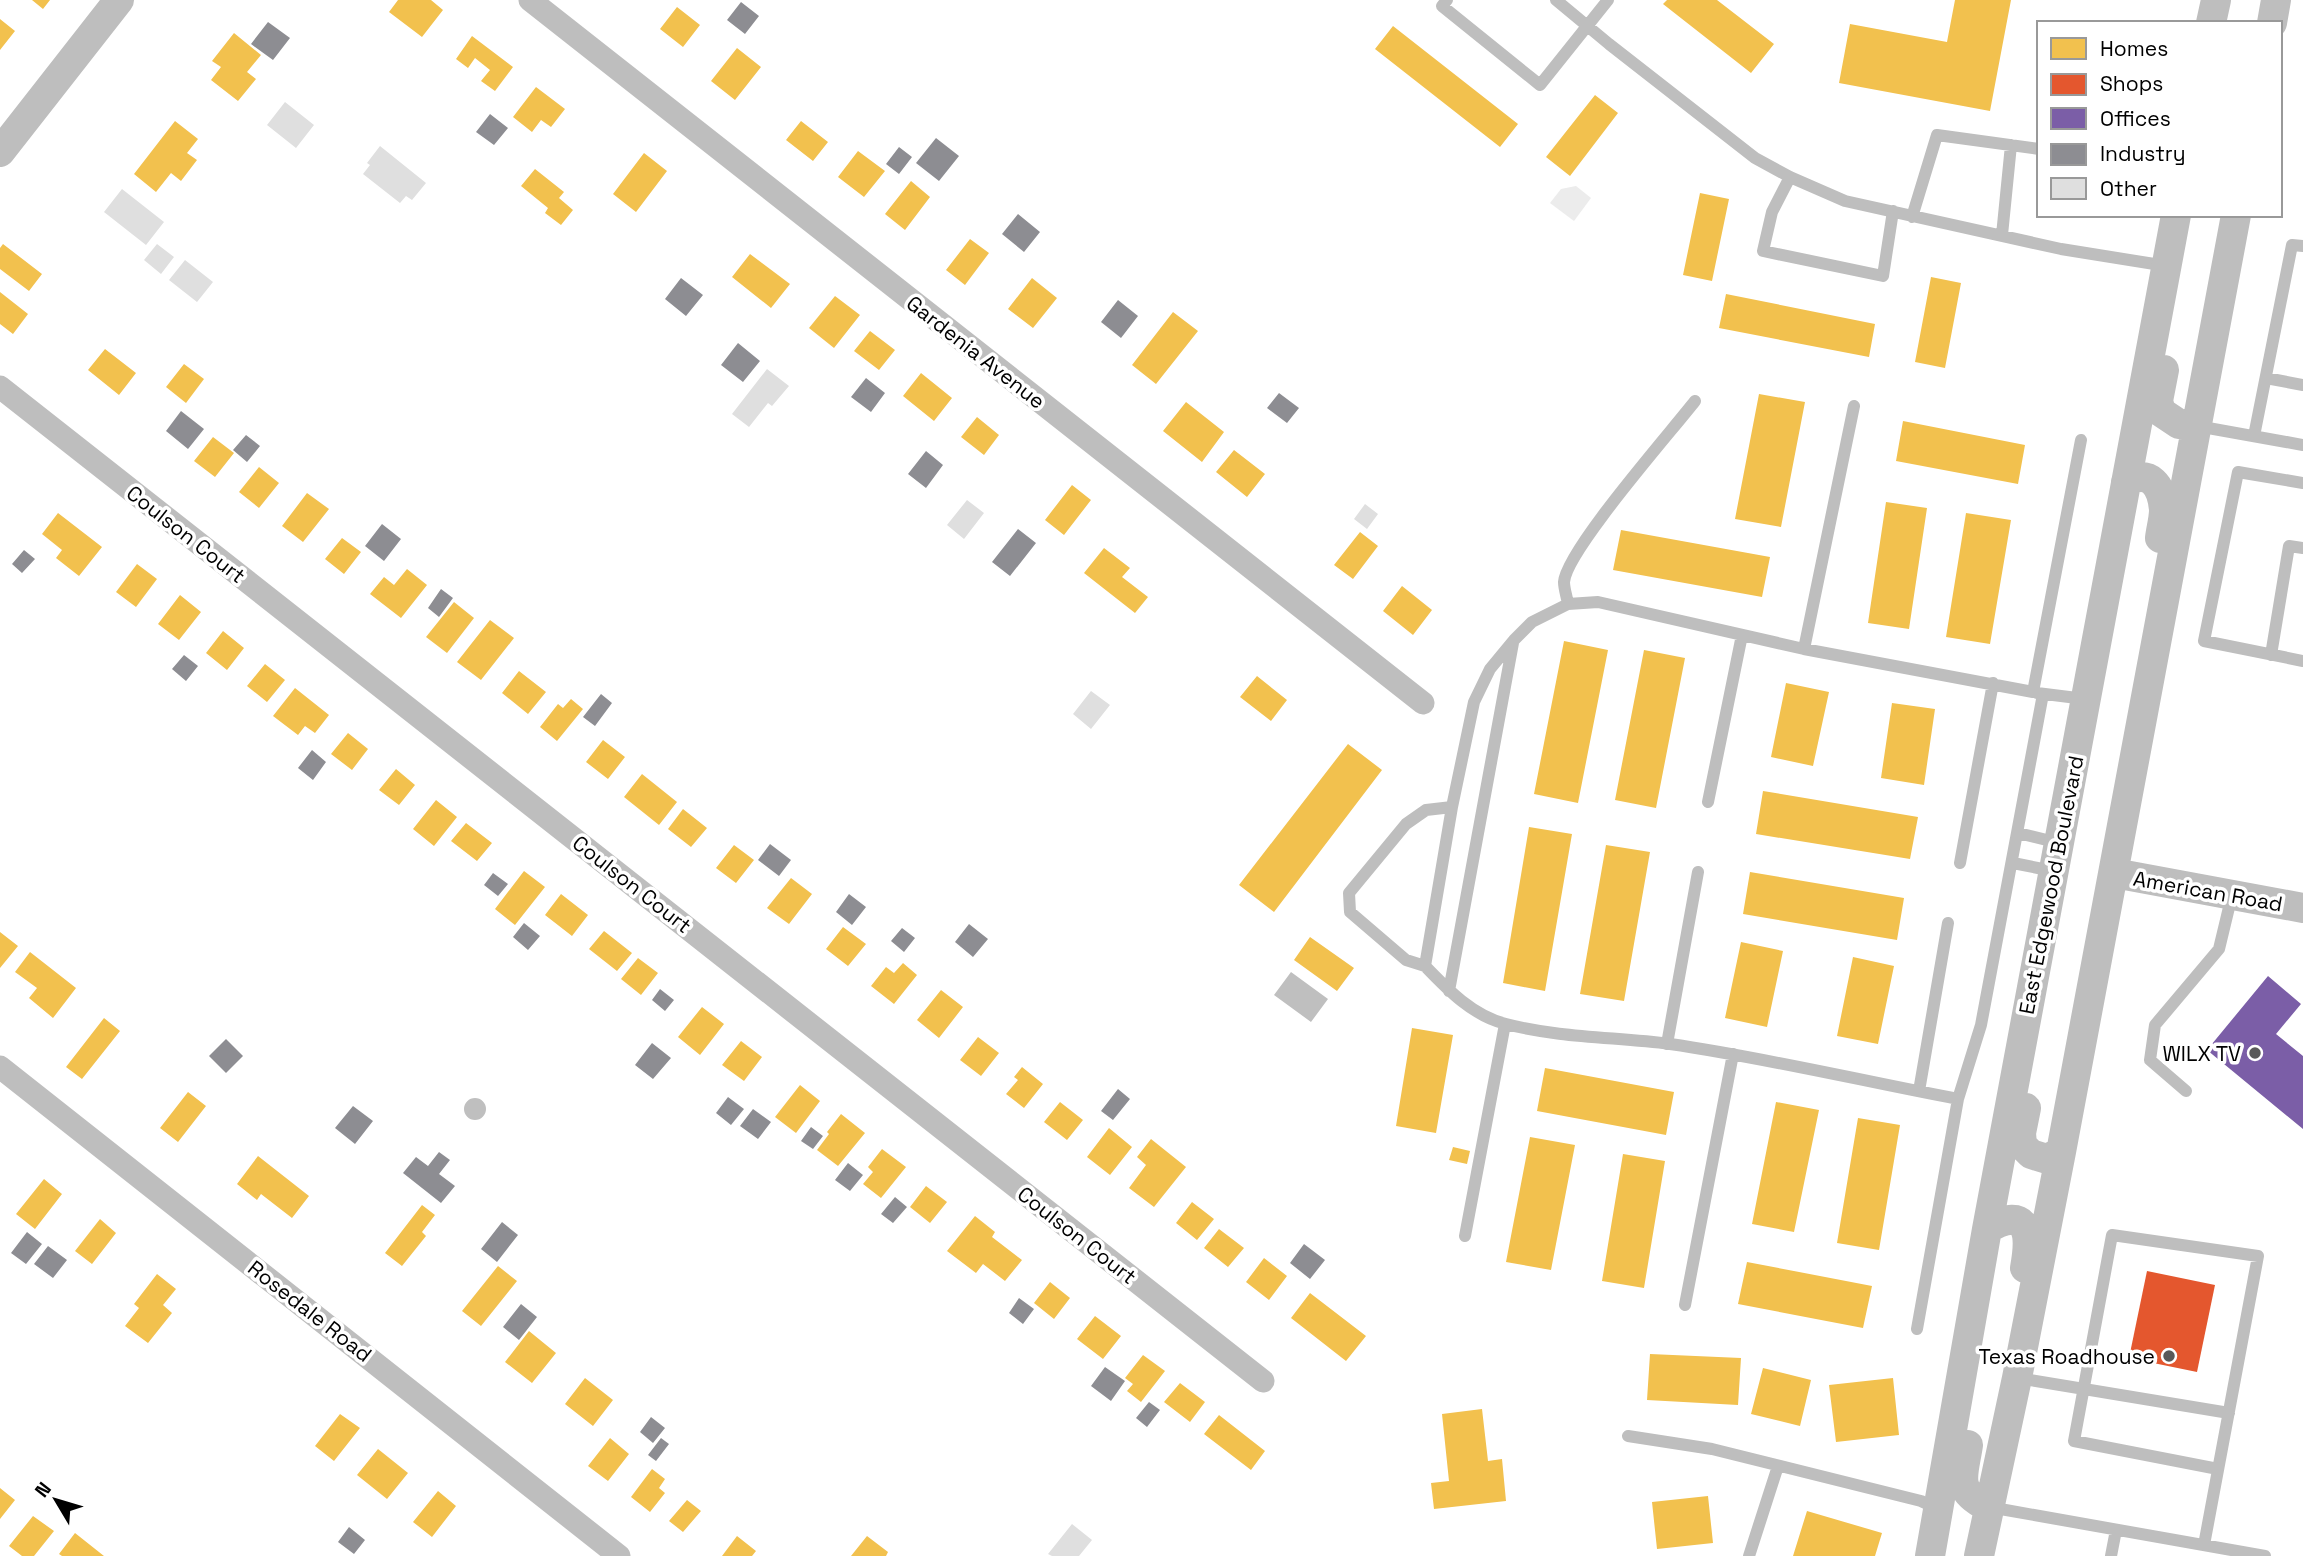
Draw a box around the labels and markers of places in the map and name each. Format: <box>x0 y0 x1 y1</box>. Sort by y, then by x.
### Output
place label: WILX TV <box>2162 1040 2241 1067</box>
marker: WILX TV <box>2247 1045 2263 1061</box>
place label: Texas Roadhouse <box>1979 1343 2155 1370</box>
marker: Texas Roadhouse <box>2161 1348 2177 1364</box>

